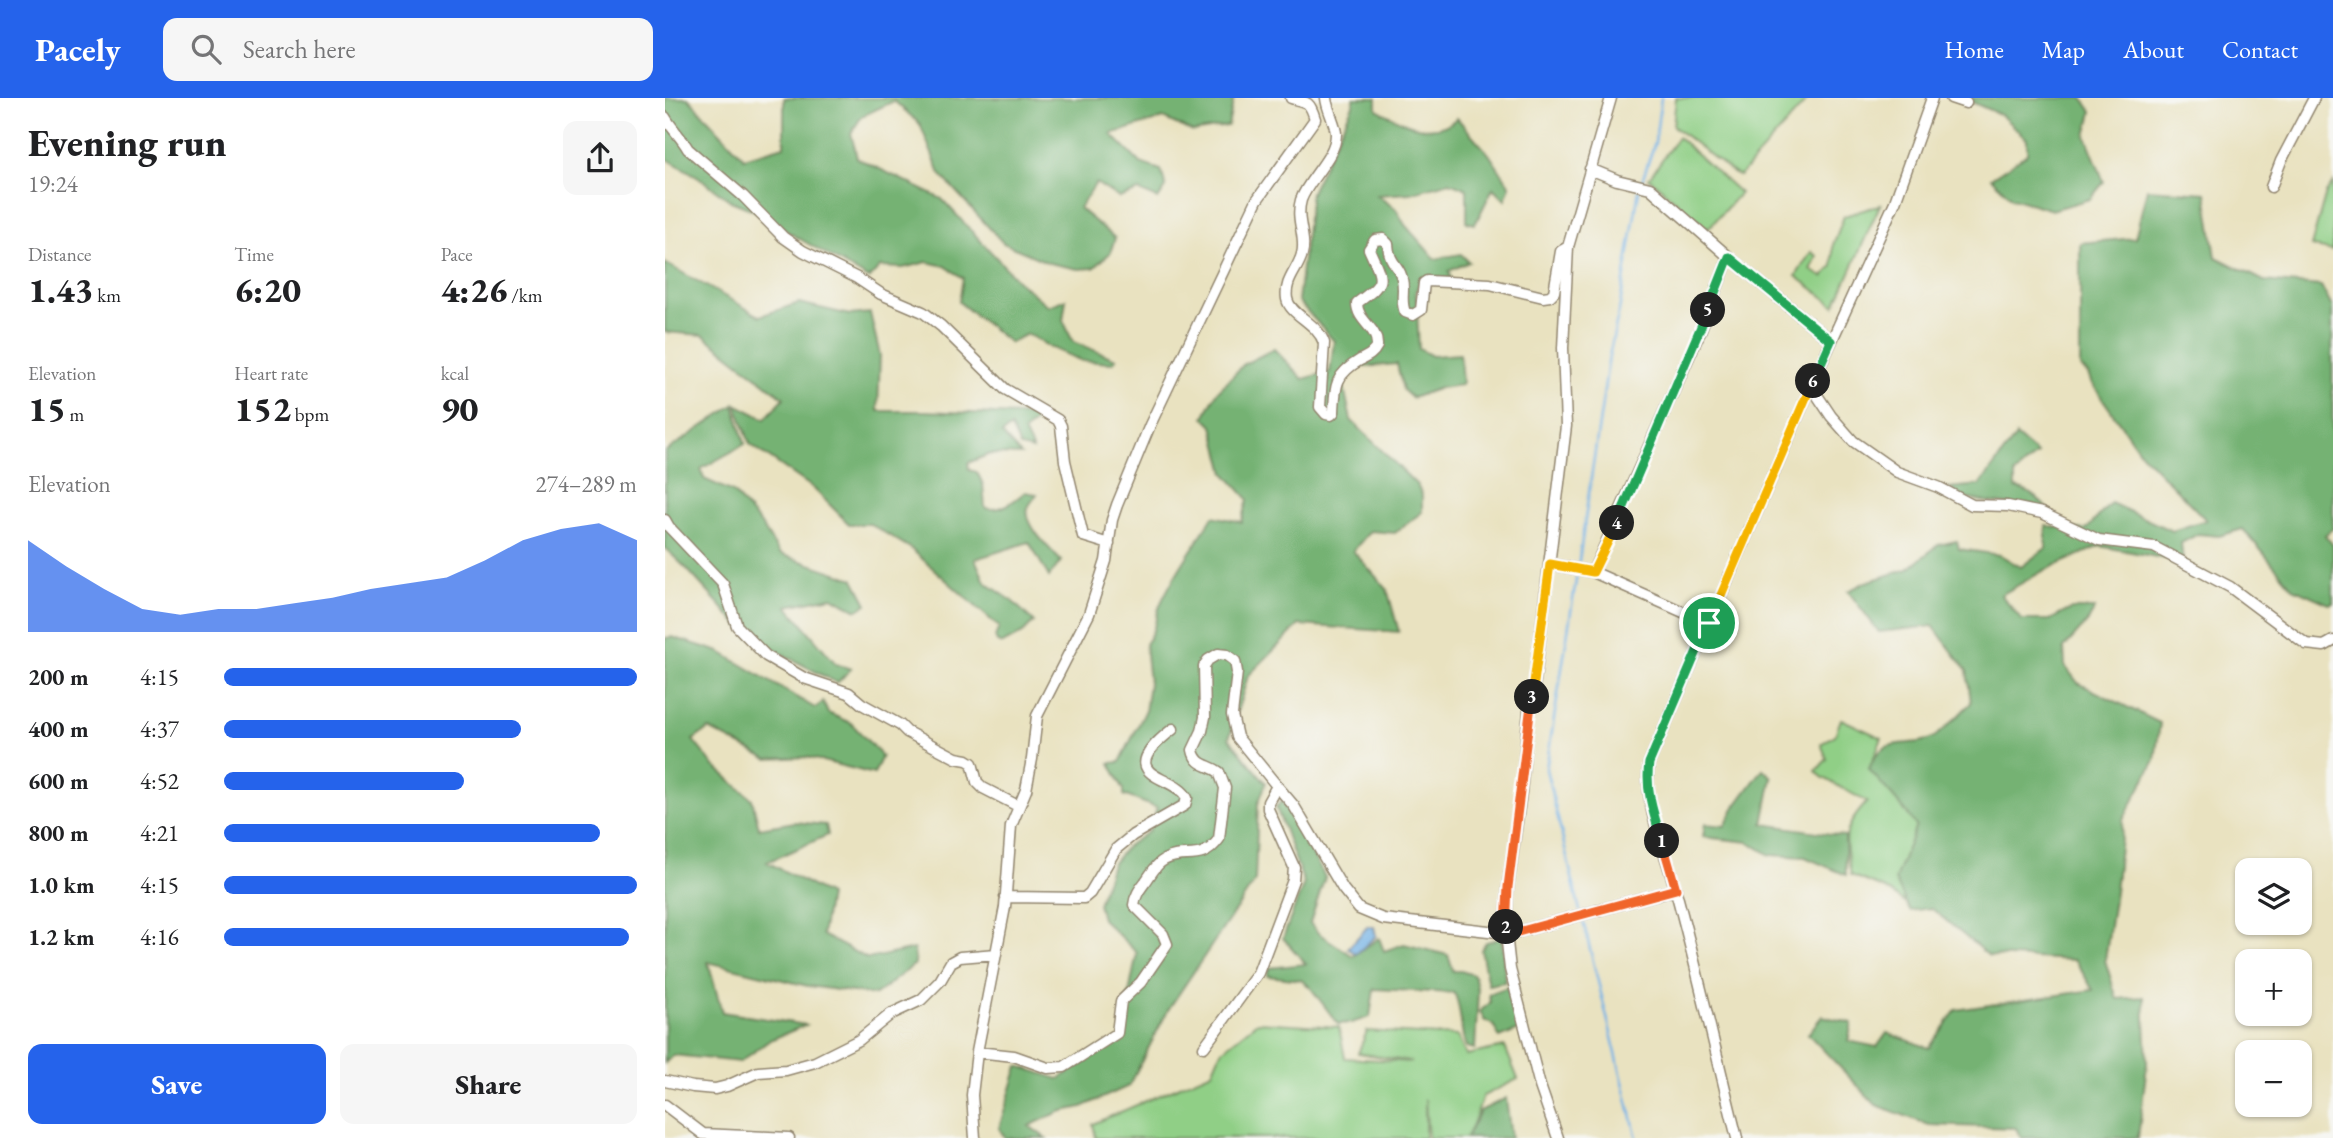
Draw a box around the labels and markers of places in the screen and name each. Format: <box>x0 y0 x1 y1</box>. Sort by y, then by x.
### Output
pin: 5 <box>1691 292 1725 328</box>
pin: 6 <box>1795 364 1831 398</box>
pin: 4 <box>1599 506 1635 540</box>
pin <box>1679 593 1739 653</box>
pin: 3 <box>1515 680 1549 714</box>
pin: 1 <box>1644 824 1679 858</box>
pin: 2 <box>1489 910 1523 944</box>

